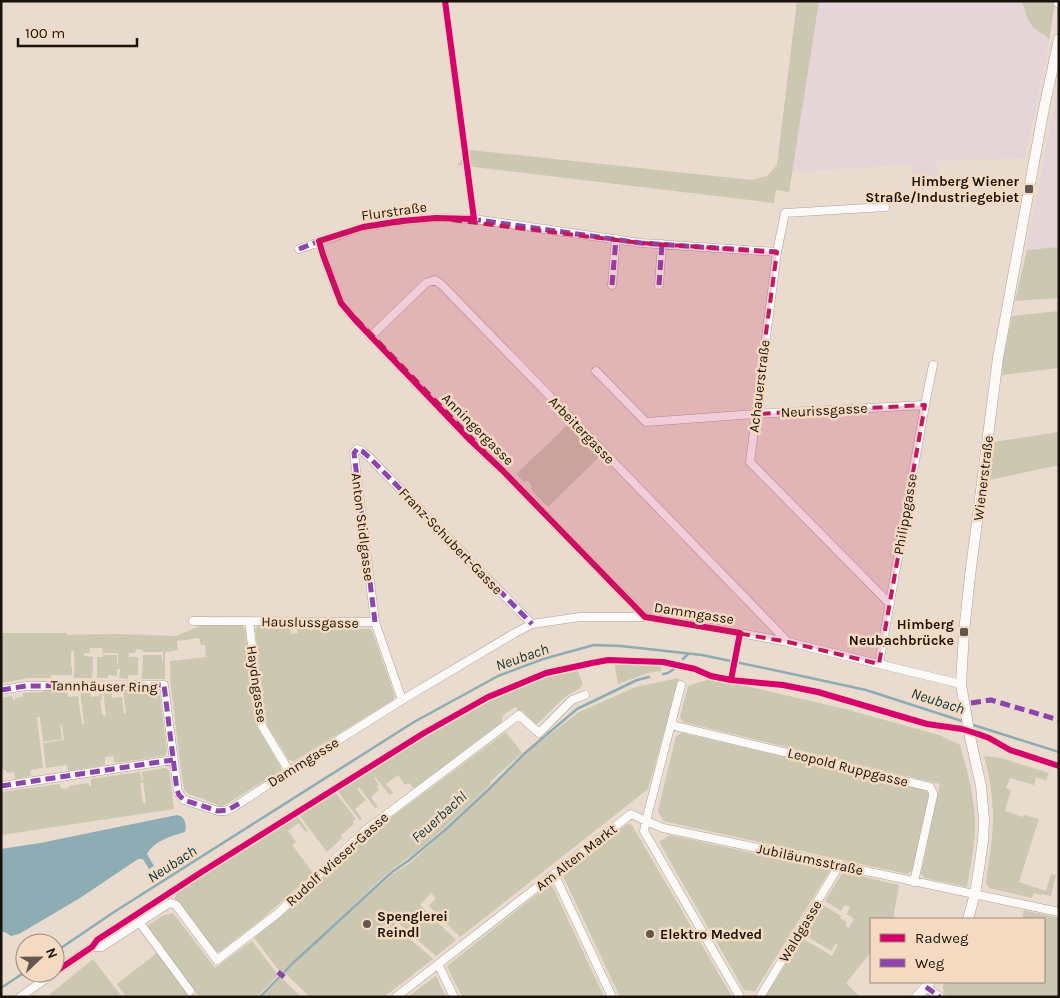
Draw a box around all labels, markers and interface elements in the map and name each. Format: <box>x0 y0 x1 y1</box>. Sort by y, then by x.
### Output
scale bar <box>18 15 136 47</box>
text: 100 m <box>25 24 65 42</box>
place label: Himberg Wiener Straße/Industriegebiet <box>865 173 1019 206</box>
marker: Himberg Wiener Straße/Industriegebiet <box>1023 183 1035 195</box>
street label: Flurstraße <box>360 198 428 225</box>
street label: Achauerstraße <box>745 339 774 433</box>
street label: Anningergasse <box>438 390 517 469</box>
street label: Arbeitergasse <box>545 393 618 468</box>
street label: Neurissgasse <box>780 400 868 421</box>
street label: Wienerstraße <box>970 434 997 522</box>
street label: Anton Stidlgasse <box>347 472 378 582</box>
street label: Philippgasse <box>890 472 921 556</box>
street label: Franz-Schubert-Gasse <box>395 484 506 598</box>
street label: Dammgasse <box>653 599 735 628</box>
street label: Hauslussgasse <box>261 613 359 632</box>
place label: Himberg Neubachbrücke <box>849 616 954 649</box>
marker: Himberg Neubachbrücke <box>958 626 970 638</box>
water label: Neubach <box>493 640 551 674</box>
street label: Haydngasse <box>243 644 270 724</box>
street label: Tannhäuser Ring <box>50 677 158 696</box>
water label: Neubach <box>909 684 967 718</box>
street label: Dammgasse <box>265 734 342 791</box>
street label: Leopold Ruppgasse <box>786 744 910 791</box>
water label: Feuerbachl <box>408 787 471 847</box>
street label: Rudolf Wieser-Gasse <box>283 809 392 910</box>
street label: Am Alten Markt <box>532 820 620 894</box>
street label: Jubiläumsstraße <box>755 840 865 879</box>
water label: Neubach <box>144 841 200 887</box>
street label: Waldgasse <box>775 897 826 965</box>
place label: Spenglerei Reindl <box>377 908 448 941</box>
marker: Spenglerei Reindl <box>361 918 373 930</box>
legend <box>870 918 1045 983</box>
place label: Elektro Medved <box>660 926 762 943</box>
marker: Elektro Medved <box>644 928 656 940</box>
text: Radweg <box>915 929 969 947</box>
north arrow <box>15 933 65 983</box>
text: N <box>42 945 61 961</box>
text: Weg <box>915 954 945 972</box>

